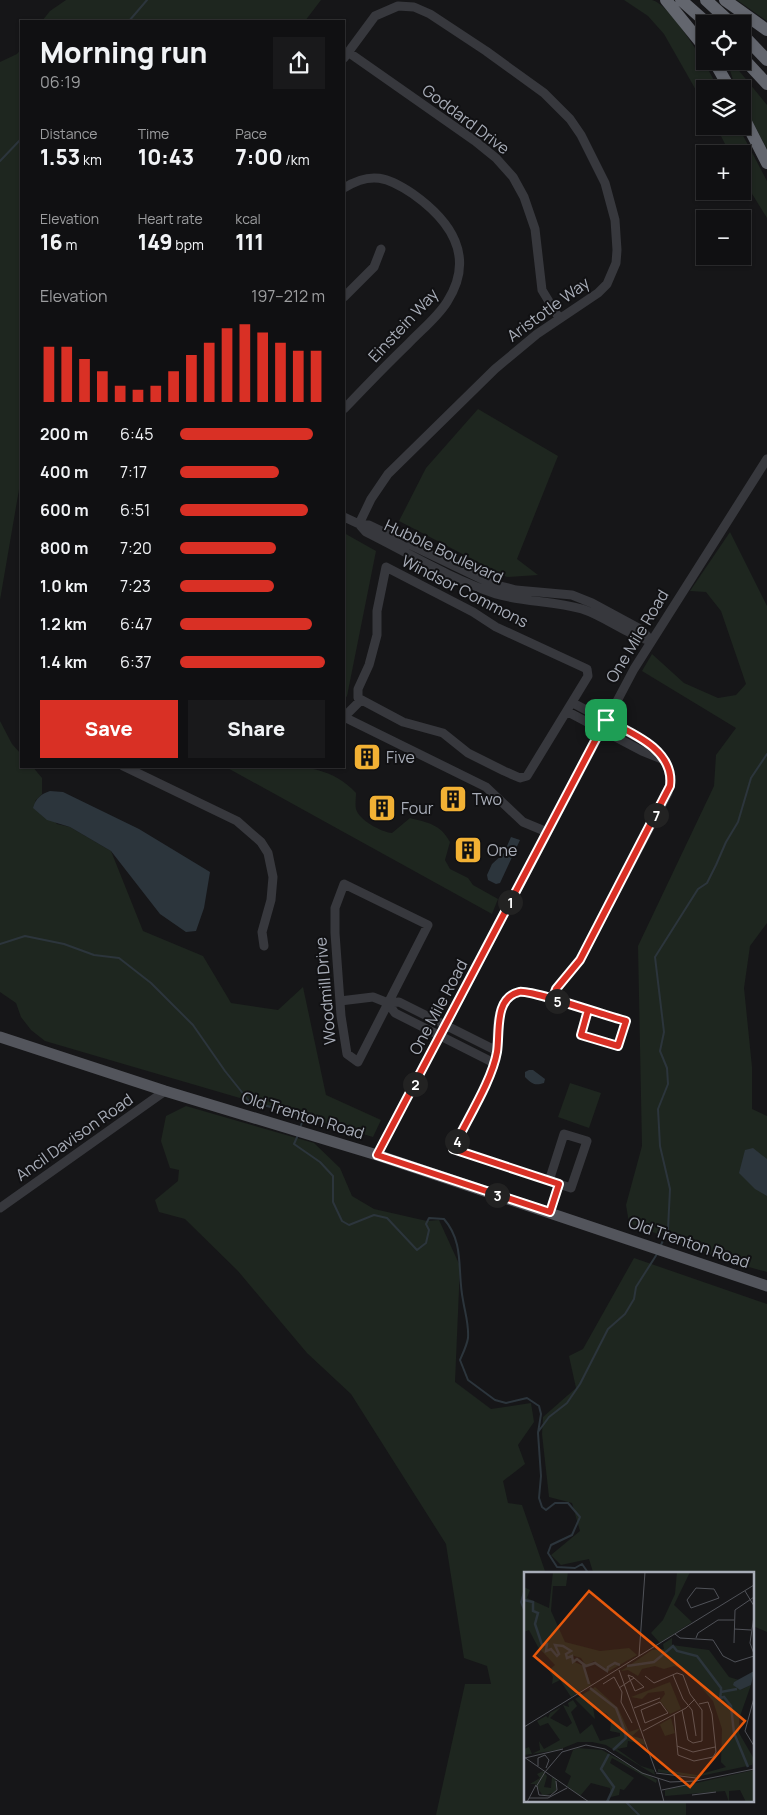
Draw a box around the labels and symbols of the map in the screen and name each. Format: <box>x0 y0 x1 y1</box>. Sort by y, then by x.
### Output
street label: Goddard Drive <box>418 79 514 159</box>
street label: Aristotle Way <box>502 271 594 347</box>
street label: Einstein Way <box>363 283 443 367</box>
street label: Hubble Boulevard <box>381 514 507 588</box>
street label: Windsor Commons <box>398 550 532 632</box>
street label: One Mile Road <box>601 585 673 687</box>
pin <box>585 699 627 741</box>
building icon: Five <box>352 742 382 772</box>
place label: Five <box>386 746 415 768</box>
building icon: Two <box>438 784 468 814</box>
place label: Two <box>472 788 502 810</box>
building icon: Four <box>367 793 397 823</box>
place label: Four <box>401 797 434 819</box>
pin: 7 <box>644 802 668 828</box>
building icon: One <box>453 835 483 865</box>
place label: One <box>487 839 517 861</box>
pin: 1 <box>498 890 522 914</box>
street label: Woodmill Drive <box>309 936 341 1046</box>
street label: One Mile Road <box>404 955 472 1059</box>
pin: 5 <box>544 988 570 1014</box>
pin: 2 <box>402 1072 428 1096</box>
street label: Old Trenton Road <box>239 1086 367 1144</box>
street label: Ancil Davison Road <box>11 1088 137 1186</box>
pin: 4 <box>444 1128 470 1154</box>
pin: 3 <box>484 1182 510 1208</box>
street label: Old Trenton Road <box>625 1211 753 1273</box>
inset map <box>524 1572 754 1802</box>

